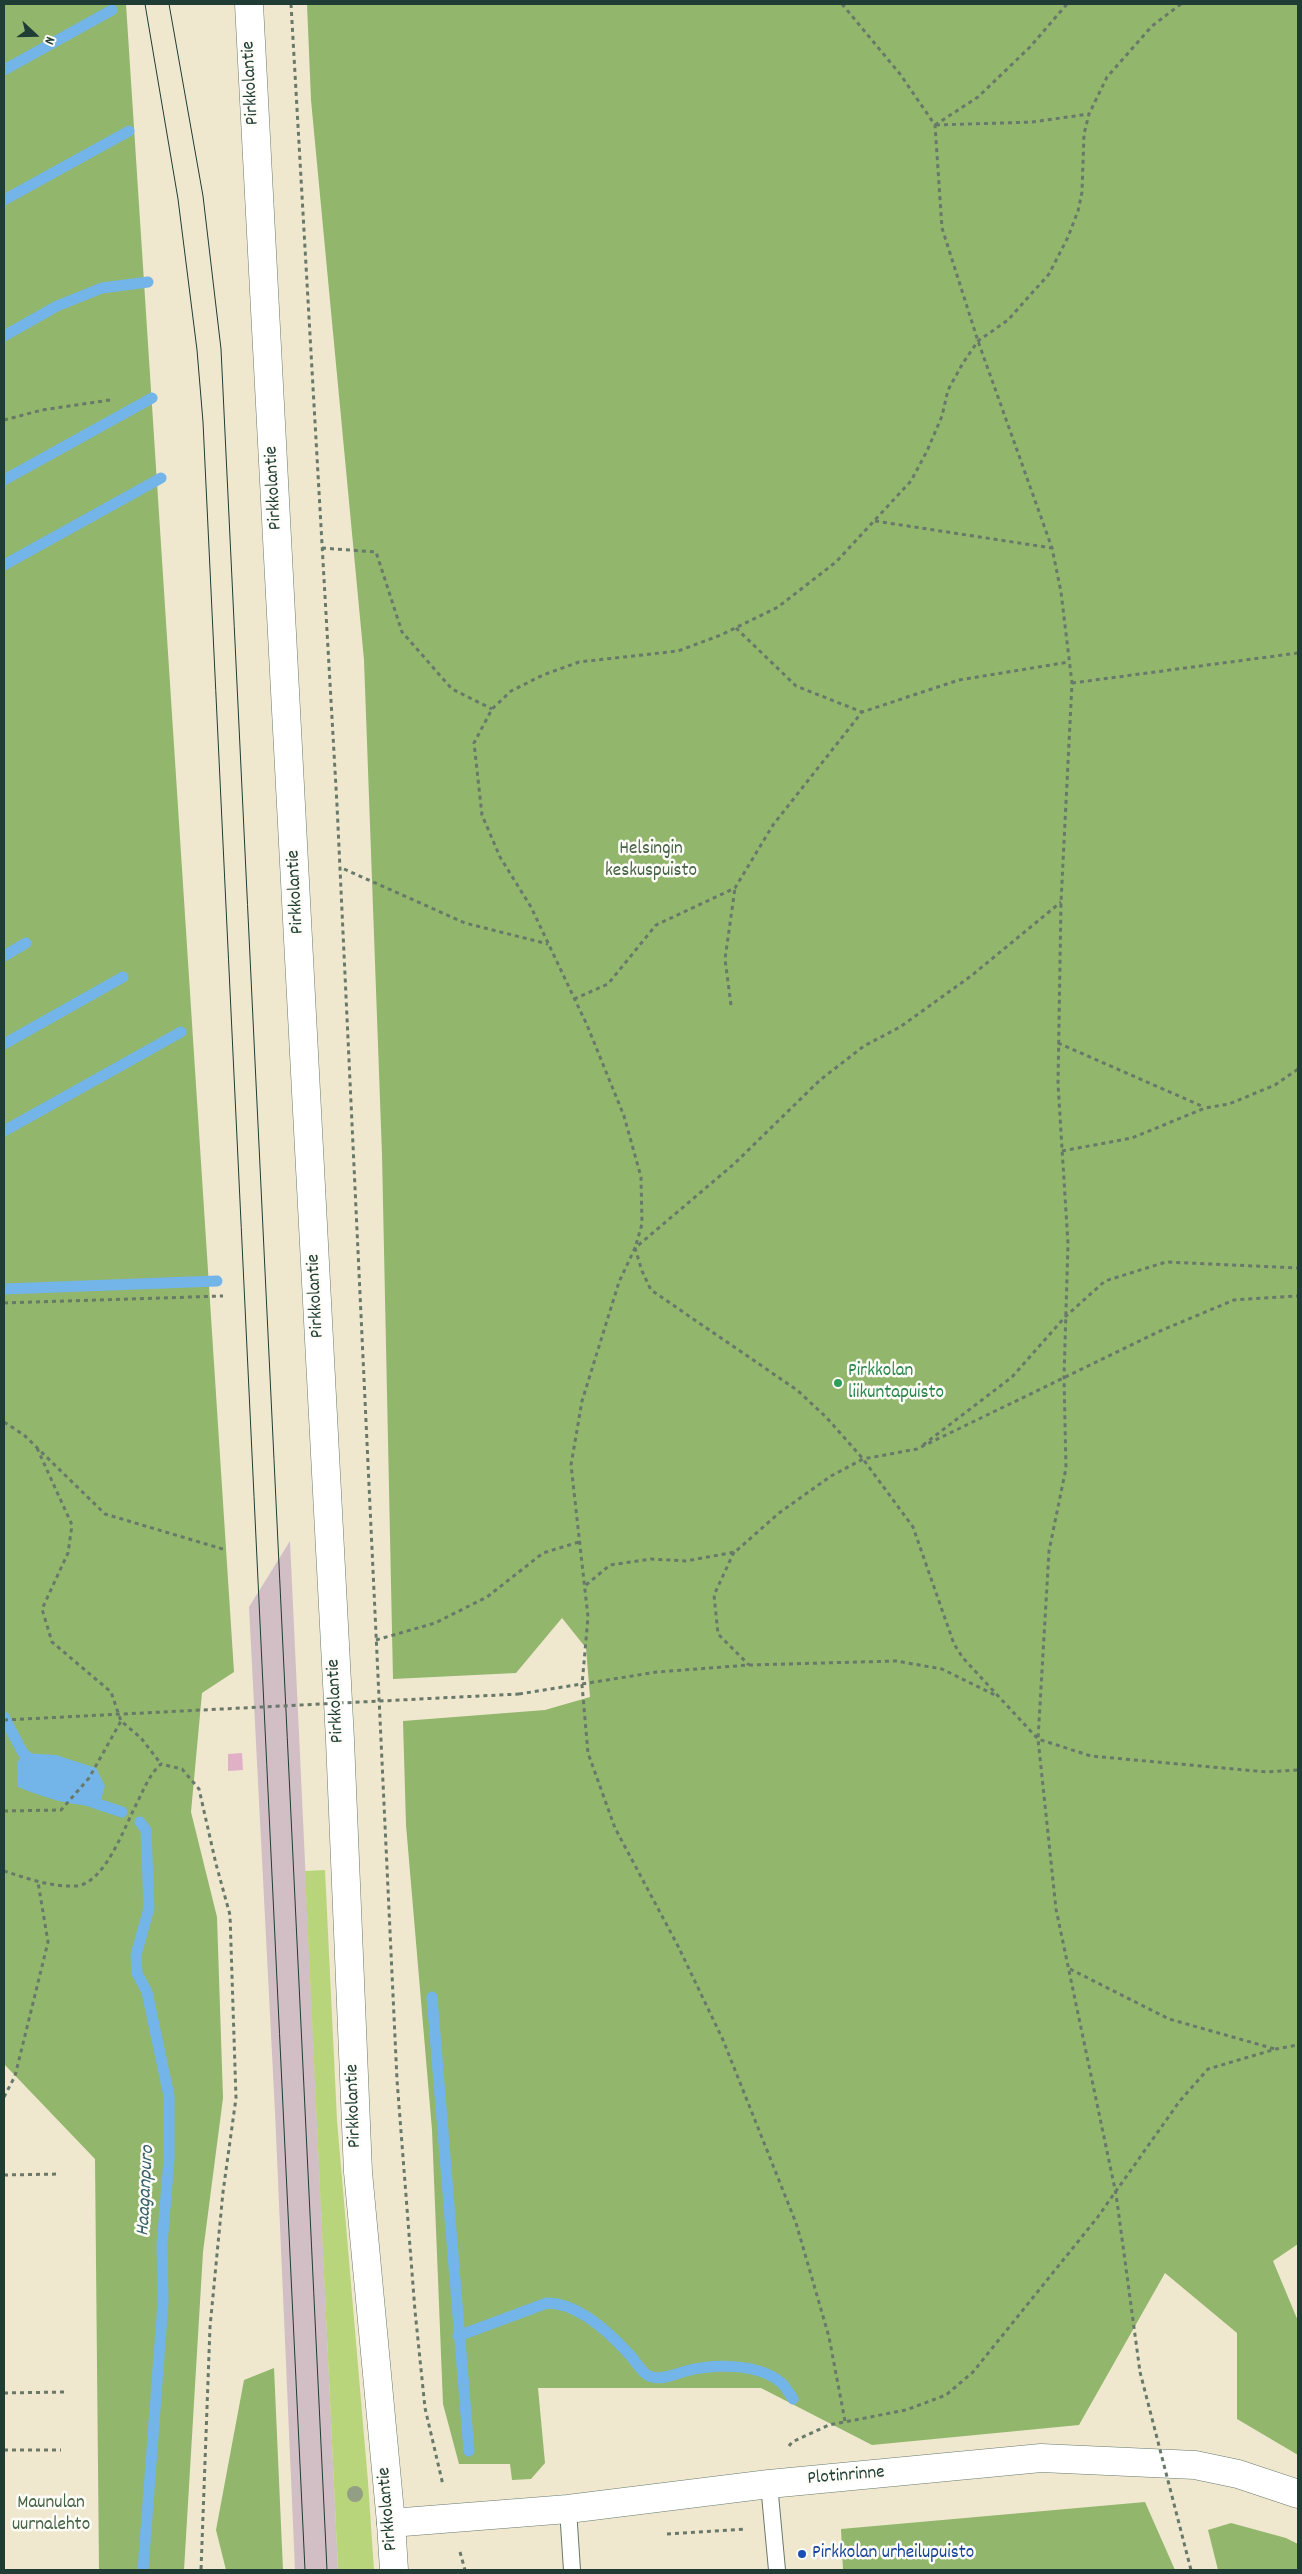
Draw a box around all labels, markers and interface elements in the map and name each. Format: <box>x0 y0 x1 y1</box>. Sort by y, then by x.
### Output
north arrow <box>10 10 60 60</box>
text: N <box>38 34 60 47</box>
street label: Pirkkolantie <box>238 40 266 126</box>
street label: Pirkkolantie <box>261 445 289 531</box>
park label: Helsingin keskuspuisto <box>605 839 697 883</box>
street label: Pirkkolantie <box>283 849 311 935</box>
street label: Pirkkolantie <box>303 1253 331 1339</box>
place label: Pirkkolan liikuntapuisto <box>848 1361 944 1405</box>
marker: Pirkkolan liikuntapuisto <box>832 1377 844 1389</box>
street label: Pirkkolantie <box>323 1658 351 1744</box>
street label: Pirkkolantie <box>342 2064 368 2148</box>
water label: Haaganpuro <box>133 2145 161 2237</box>
street label: Plotinrinne <box>806 2462 886 2492</box>
street label: Pirkkolantie <box>374 2466 404 2552</box>
park label: Maunulan uurnalehto <box>12 2493 90 2537</box>
place label: Pirkkolan urheilupuisto <box>812 2543 974 2565</box>
marker: Pirkkolan urheilupuisto <box>796 2548 808 2560</box>

